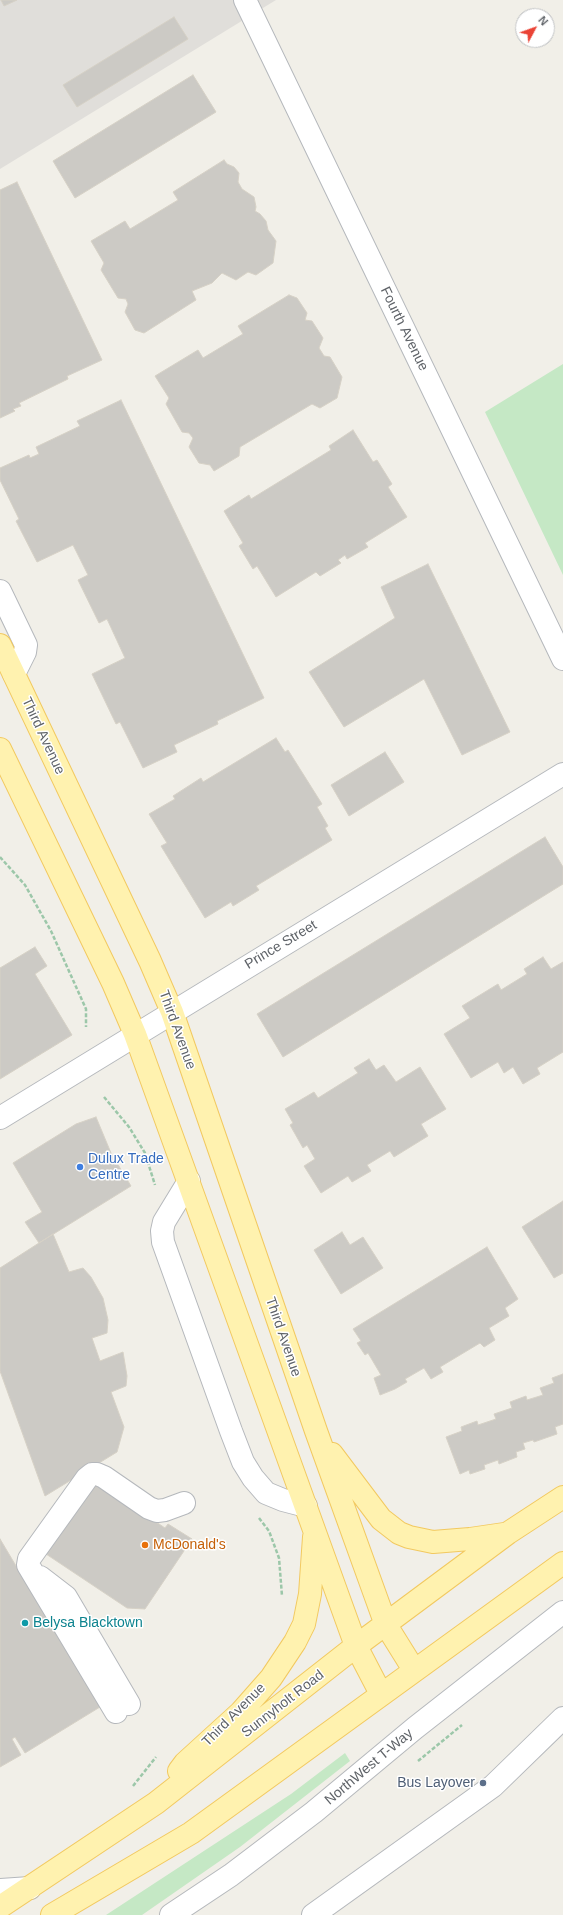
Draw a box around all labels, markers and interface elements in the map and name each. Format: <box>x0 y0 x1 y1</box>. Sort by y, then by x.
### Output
north arrow <box>515 8 555 48</box>
text: N <box>536 14 550 28</box>
street label: Fourth Avenue <box>376 284 432 374</box>
street label: Third Avenue <box>18 695 68 777</box>
street label: Prince Street <box>242 917 320 973</box>
street label: Third Avenue <box>155 988 199 1072</box>
place label: Dulux Trade Centre <box>88 1151 164 1184</box>
marker: Dulux Trade Centre <box>75 1162 85 1172</box>
street label: Third Avenue <box>262 1295 304 1379</box>
place label: McDonald's <box>153 1537 226 1553</box>
marker: McDonald's <box>140 1540 150 1550</box>
place label: Belysa Blacktown <box>33 1615 143 1631</box>
marker: Belysa Blacktown <box>20 1618 30 1628</box>
street label: Sunnyholt Road <box>239 1667 327 1741</box>
street label: Third Avenue <box>199 1680 269 1750</box>
street label: NorthWest T-Way <box>322 1725 416 1809</box>
place label: Bus Layover <box>397 1775 475 1791</box>
marker: Bus Layover <box>478 1778 488 1788</box>

